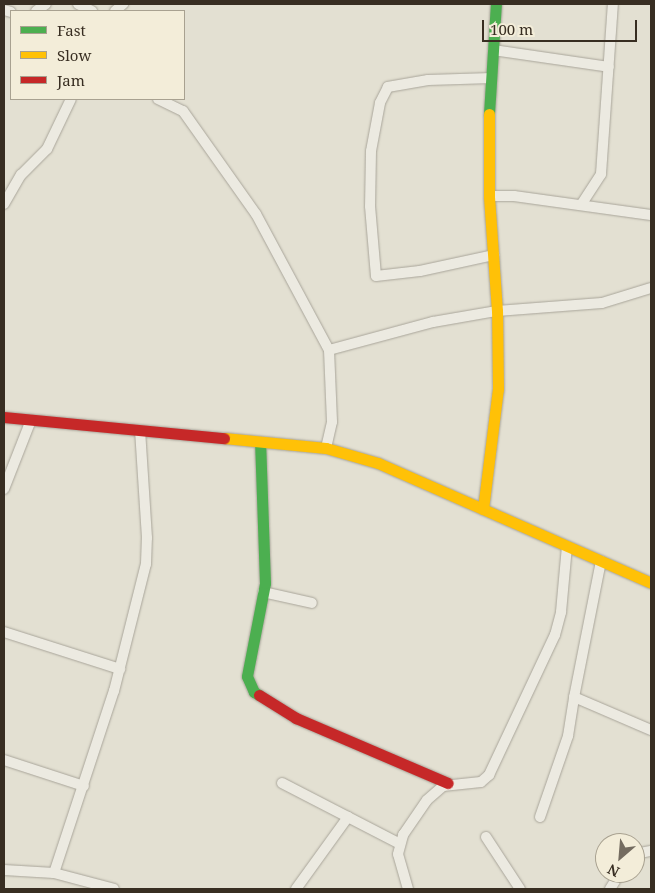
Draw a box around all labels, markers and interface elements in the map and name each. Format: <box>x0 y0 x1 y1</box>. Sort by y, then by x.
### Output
legend <box>10 10 185 100</box>
scale bar <box>485 10 640 42</box>
text: 100 m <box>490 19 533 39</box>
text: Fast <box>57 20 86 40</box>
text: Slow <box>57 45 91 65</box>
text: Jam <box>57 70 85 90</box>
north arrow <box>595 833 645 883</box>
text: N <box>604 860 623 882</box>

